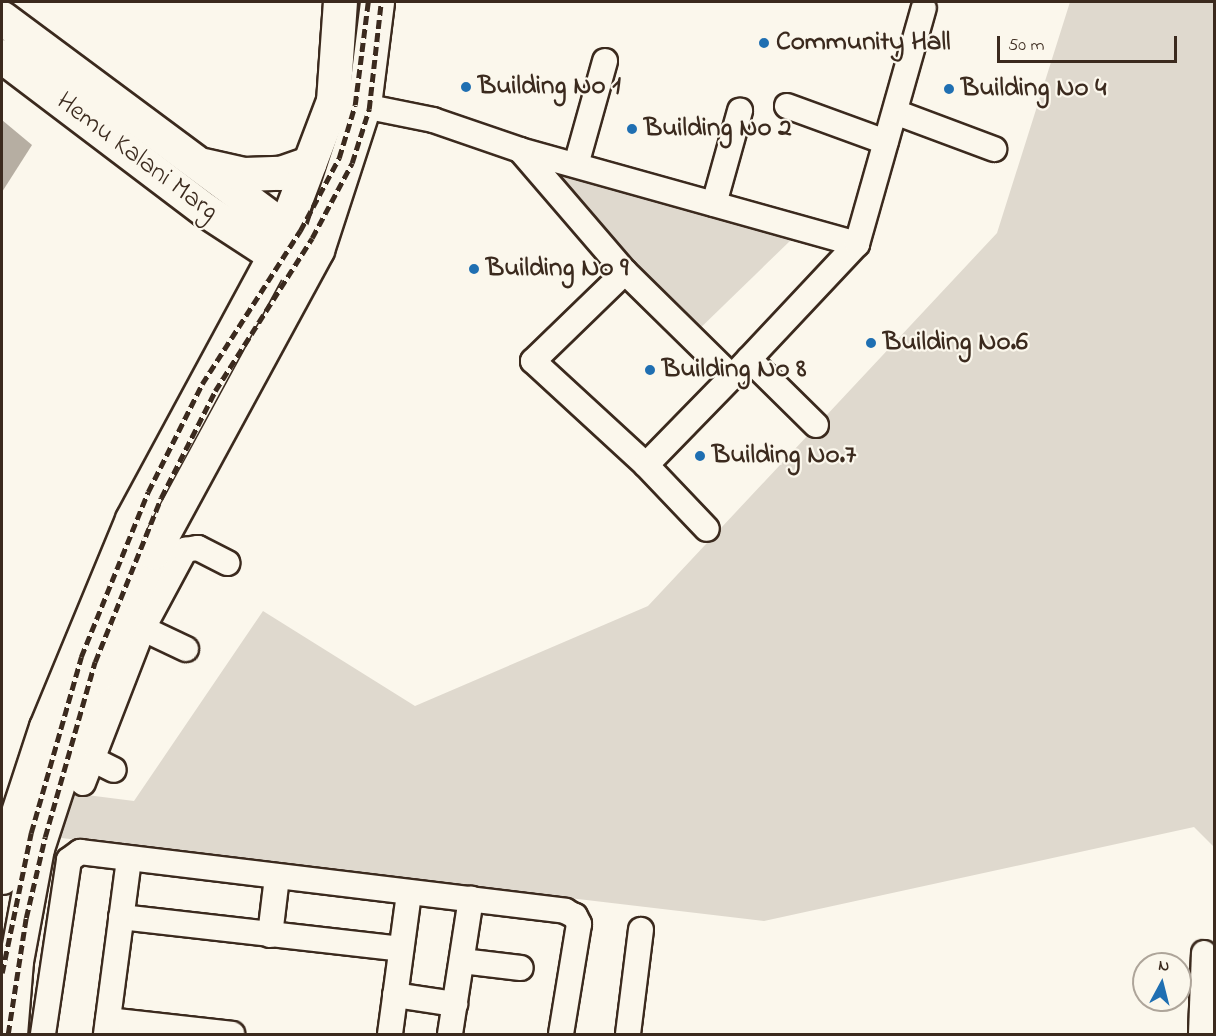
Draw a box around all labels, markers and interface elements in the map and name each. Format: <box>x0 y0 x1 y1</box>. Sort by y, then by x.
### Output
scale bar <box>1000 24 1180 62</box>
place label: Community Hall <box>776 27 950 59</box>
text: 50 m <box>1008 33 1045 59</box>
marker: Community Hall <box>757 36 771 50</box>
place label: Building No 1 <box>478 71 621 103</box>
place label: Building No 4 <box>961 73 1106 105</box>
marker: Building No 1 <box>459 80 473 94</box>
marker: Building No 4 <box>942 82 956 96</box>
street label: Hemu Kalani Marg <box>50 86 224 228</box>
place label: Building No 2 <box>644 113 792 145</box>
marker: Building No 2 <box>625 122 639 136</box>
place label: Building No 9 <box>486 253 628 285</box>
marker: Building No 9 <box>467 262 481 276</box>
place label: Building No.6 <box>883 327 1028 359</box>
marker: Building No.6 <box>864 336 878 350</box>
place label: Building No 8 <box>662 354 806 386</box>
marker: Building No 8 <box>643 363 657 377</box>
place label: Building No.7 <box>712 440 856 472</box>
marker: Building No.7 <box>693 449 707 463</box>
north arrow <box>1132 952 1192 1012</box>
text: N <box>1157 954 1171 979</box>

